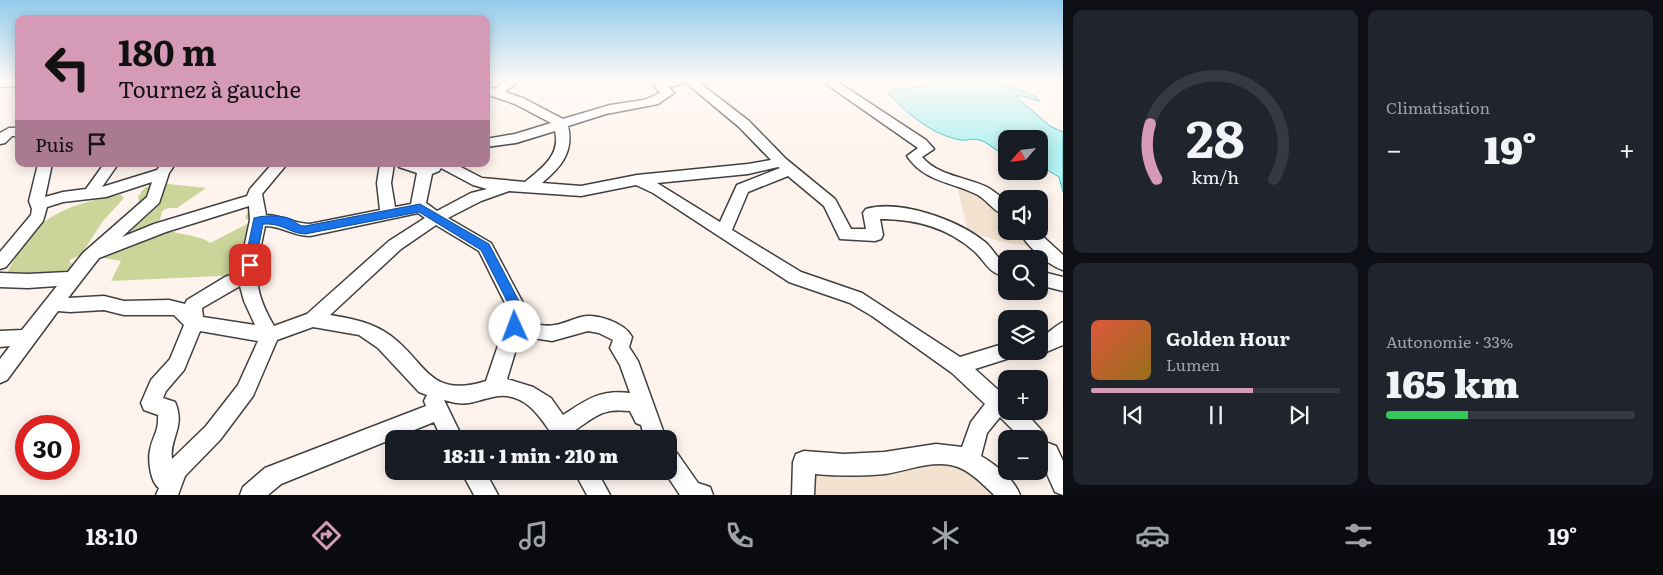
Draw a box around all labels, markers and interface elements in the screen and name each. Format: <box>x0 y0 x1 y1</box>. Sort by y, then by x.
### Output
text: 180 m <box>118 25 217 77</box>
icon: left <box>35 35 100 100</box>
text: Tournez à gauche <box>118 72 301 105</box>
text: Climatisation <box>1386 95 1490 119</box>
text: 28 <box>1186 96 1245 174</box>
text: 19° <box>1484 119 1537 176</box>
text: − <box>1386 127 1402 169</box>
text: + <box>1619 127 1635 169</box>
text: Puis <box>35 130 73 158</box>
icon: arrive <box>83 130 111 158</box>
north arrow <box>998 130 1048 180</box>
map controls <box>998 130 1048 480</box>
text: km/h <box>1192 163 1239 190</box>
button: sound <box>998 190 1048 240</box>
pin <box>229 244 271 286</box>
button: search <box>998 250 1048 300</box>
icon: arrive <box>236 251 264 279</box>
position arrow <box>488 300 540 352</box>
button: layers <box>998 310 1048 360</box>
text: Golden Hour <box>1166 324 1290 352</box>
text: Autonomie · 33% <box>1386 329 1513 353</box>
text: Lumen <box>1166 352 1220 376</box>
text: 165 km <box>1386 353 1519 410</box>
button: + <box>998 370 1048 420</box>
icon: previous <box>1119 401 1147 429</box>
icon: pause <box>1202 401 1230 429</box>
icon: next <box>1285 401 1313 429</box>
speed limit sign: 30 <box>15 415 80 480</box>
button: − <box>998 430 1048 480</box>
text: 18:11 · 1 min · 210 m <box>444 441 618 469</box>
icon: directions <box>309 518 344 553</box>
icon: music <box>516 518 551 553</box>
icon: phone <box>722 518 757 553</box>
icon: climate <box>928 518 963 553</box>
icon: car <box>1135 518 1170 553</box>
icon: filters <box>1341 518 1376 553</box>
text: 18:10 <box>86 519 138 552</box>
text: 19° <box>1548 519 1577 552</box>

